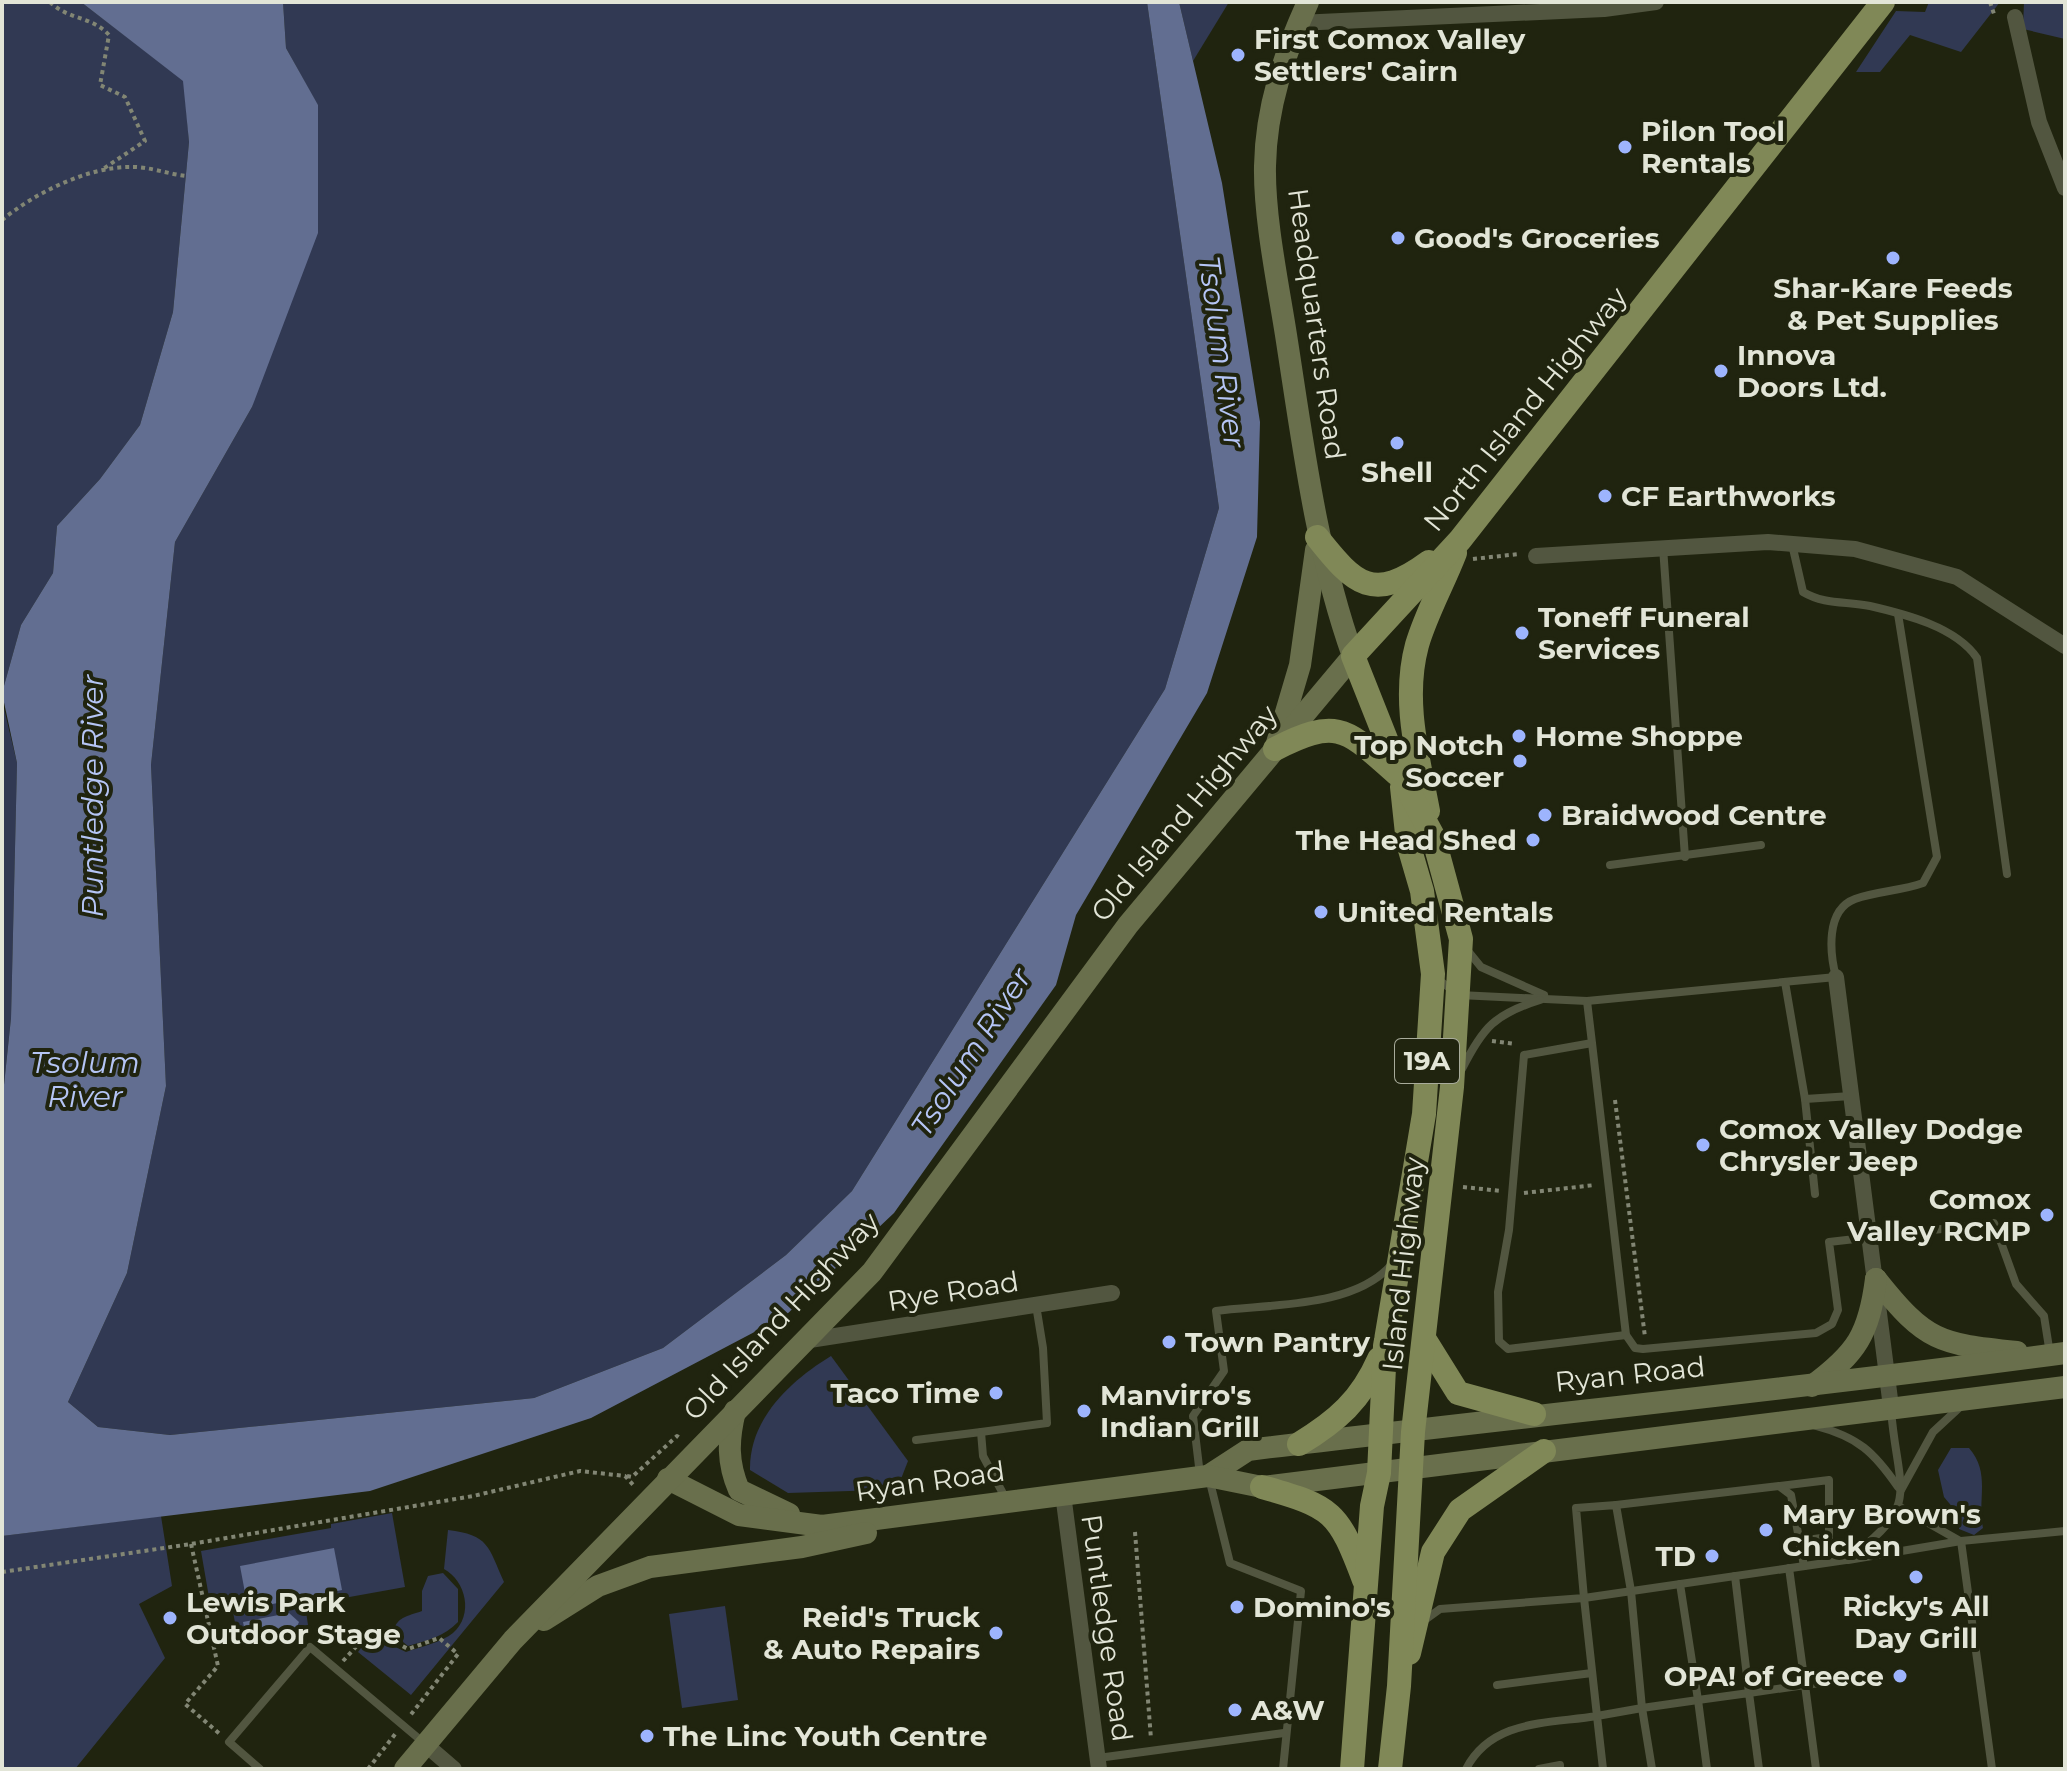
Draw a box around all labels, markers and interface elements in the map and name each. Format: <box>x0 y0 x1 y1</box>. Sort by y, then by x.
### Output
place label: First Comox Valley Settlers' Cairn <box>1254 22 1526 88</box>
marker: First Comox Valley Settlers' Cairn <box>1229 46 1247 64</box>
place label: Pilon Tool Rentals <box>1641 114 1785 180</box>
marker: Pilon Tool Rentals <box>1616 138 1634 156</box>
street label: Headquarters Road <box>1281 186 1353 462</box>
place label: Good's Groceries <box>1414 221 1660 255</box>
marker: Good's Groceries <box>1389 229 1407 247</box>
marker: Shar-Kare Feeds & Pet Supplies <box>1884 249 1902 267</box>
water label: Tsolum River <box>1190 254 1254 451</box>
place label: Shar-Kare Feeds & Pet Supplies <box>1773 271 2013 337</box>
street label: North Island Highway <box>1416 279 1634 538</box>
place label: Innova Doors Ltd. <box>1737 338 1887 404</box>
marker: Innova Doors Ltd. <box>1712 362 1730 380</box>
marker: Shell <box>1388 434 1406 452</box>
place label: Shell <box>1361 455 1433 489</box>
place label: CF Earthworks <box>1621 479 1836 513</box>
marker: CF Earthworks <box>1596 487 1614 505</box>
place label: Toneff Funeral Services <box>1538 600 1750 666</box>
marker: Toneff Funeral Services <box>1513 624 1531 642</box>
water label: Puntledge River <box>74 674 111 917</box>
street label: Old Island Highway <box>1084 697 1285 928</box>
place label: Home Shoppe <box>1535 719 1743 753</box>
marker: Home Shoppe <box>1510 727 1528 745</box>
place label: Top Notch Soccer <box>1354 728 1504 794</box>
marker: Top Notch Soccer <box>1511 752 1529 770</box>
place label: Braidwood Centre <box>1561 798 1827 832</box>
marker: Braidwood Centre <box>1536 806 1554 824</box>
place label: The Head Shed <box>1296 823 1517 857</box>
marker: The Head Shed <box>1524 831 1542 849</box>
place label: United Rentals <box>1337 895 1553 929</box>
marker: United Rentals <box>1312 903 1330 921</box>
water label: Tsolum River <box>903 960 1040 1143</box>
road number: 19A <box>1395 1039 1459 1083</box>
water label: Tsolum River <box>30 1044 140 1115</box>
place label: Comox Valley Dodge Chrysler Jeep <box>1719 1112 2023 1178</box>
marker: Comox Valley Dodge Chrysler Jeep <box>1694 1136 1712 1154</box>
street label: Island Highway <box>1375 1155 1431 1373</box>
place label: Comox Valley RCMP <box>1846 1182 2031 1248</box>
street label: Old Island Highway <box>676 1204 887 1427</box>
marker: Comox Valley RCMP <box>2038 1206 2056 1224</box>
street label: Rye Road <box>885 1264 1021 1318</box>
place label: Town Pantry <box>1185 1325 1370 1359</box>
marker: Town Pantry <box>1160 1333 1178 1351</box>
street label: Ryan Road <box>1553 1349 1707 1399</box>
place label: Taco Time <box>831 1376 980 1410</box>
place label: Manvirro's Indian Grill <box>1100 1378 1260 1444</box>
marker: Taco Time <box>987 1384 1005 1402</box>
marker: Manvirro's Indian Grill <box>1075 1402 1093 1420</box>
street label: Ryan Road <box>853 1454 1007 1508</box>
place label: Mary Brown's Chicken <box>1782 1497 1981 1563</box>
street label: Puntledge Road <box>1074 1512 1140 1744</box>
marker: Mary Brown's Chicken <box>1757 1521 1775 1539</box>
place label: TD <box>1656 1539 1696 1573</box>
marker: TD <box>1703 1547 1721 1565</box>
marker: Ricky's All Day Grill <box>1907 1568 1925 1586</box>
place label: Lewis Park Outdoor Stage <box>186 1585 401 1651</box>
place label: Ricky's All Day Grill <box>1842 1589 1990 1655</box>
place label: Domino's <box>1253 1590 1391 1624</box>
marker: Domino's <box>1228 1598 1246 1616</box>
place label: Reid's Truck & Auto Repairs <box>763 1600 981 1666</box>
marker: Lewis Park Outdoor Stage <box>161 1609 179 1627</box>
marker: Reid's Truck & Auto Repairs <box>987 1624 1005 1642</box>
place label: OPA! of Greece <box>1664 1659 1884 1693</box>
marker: OPA! of Greece <box>1891 1667 1909 1685</box>
place label: A&W <box>1250 1693 1325 1727</box>
marker: A&W <box>1226 1701 1244 1719</box>
place label: The Linc Youth Centre <box>663 1719 987 1753</box>
marker: The Linc Youth Centre <box>638 1727 656 1745</box>

